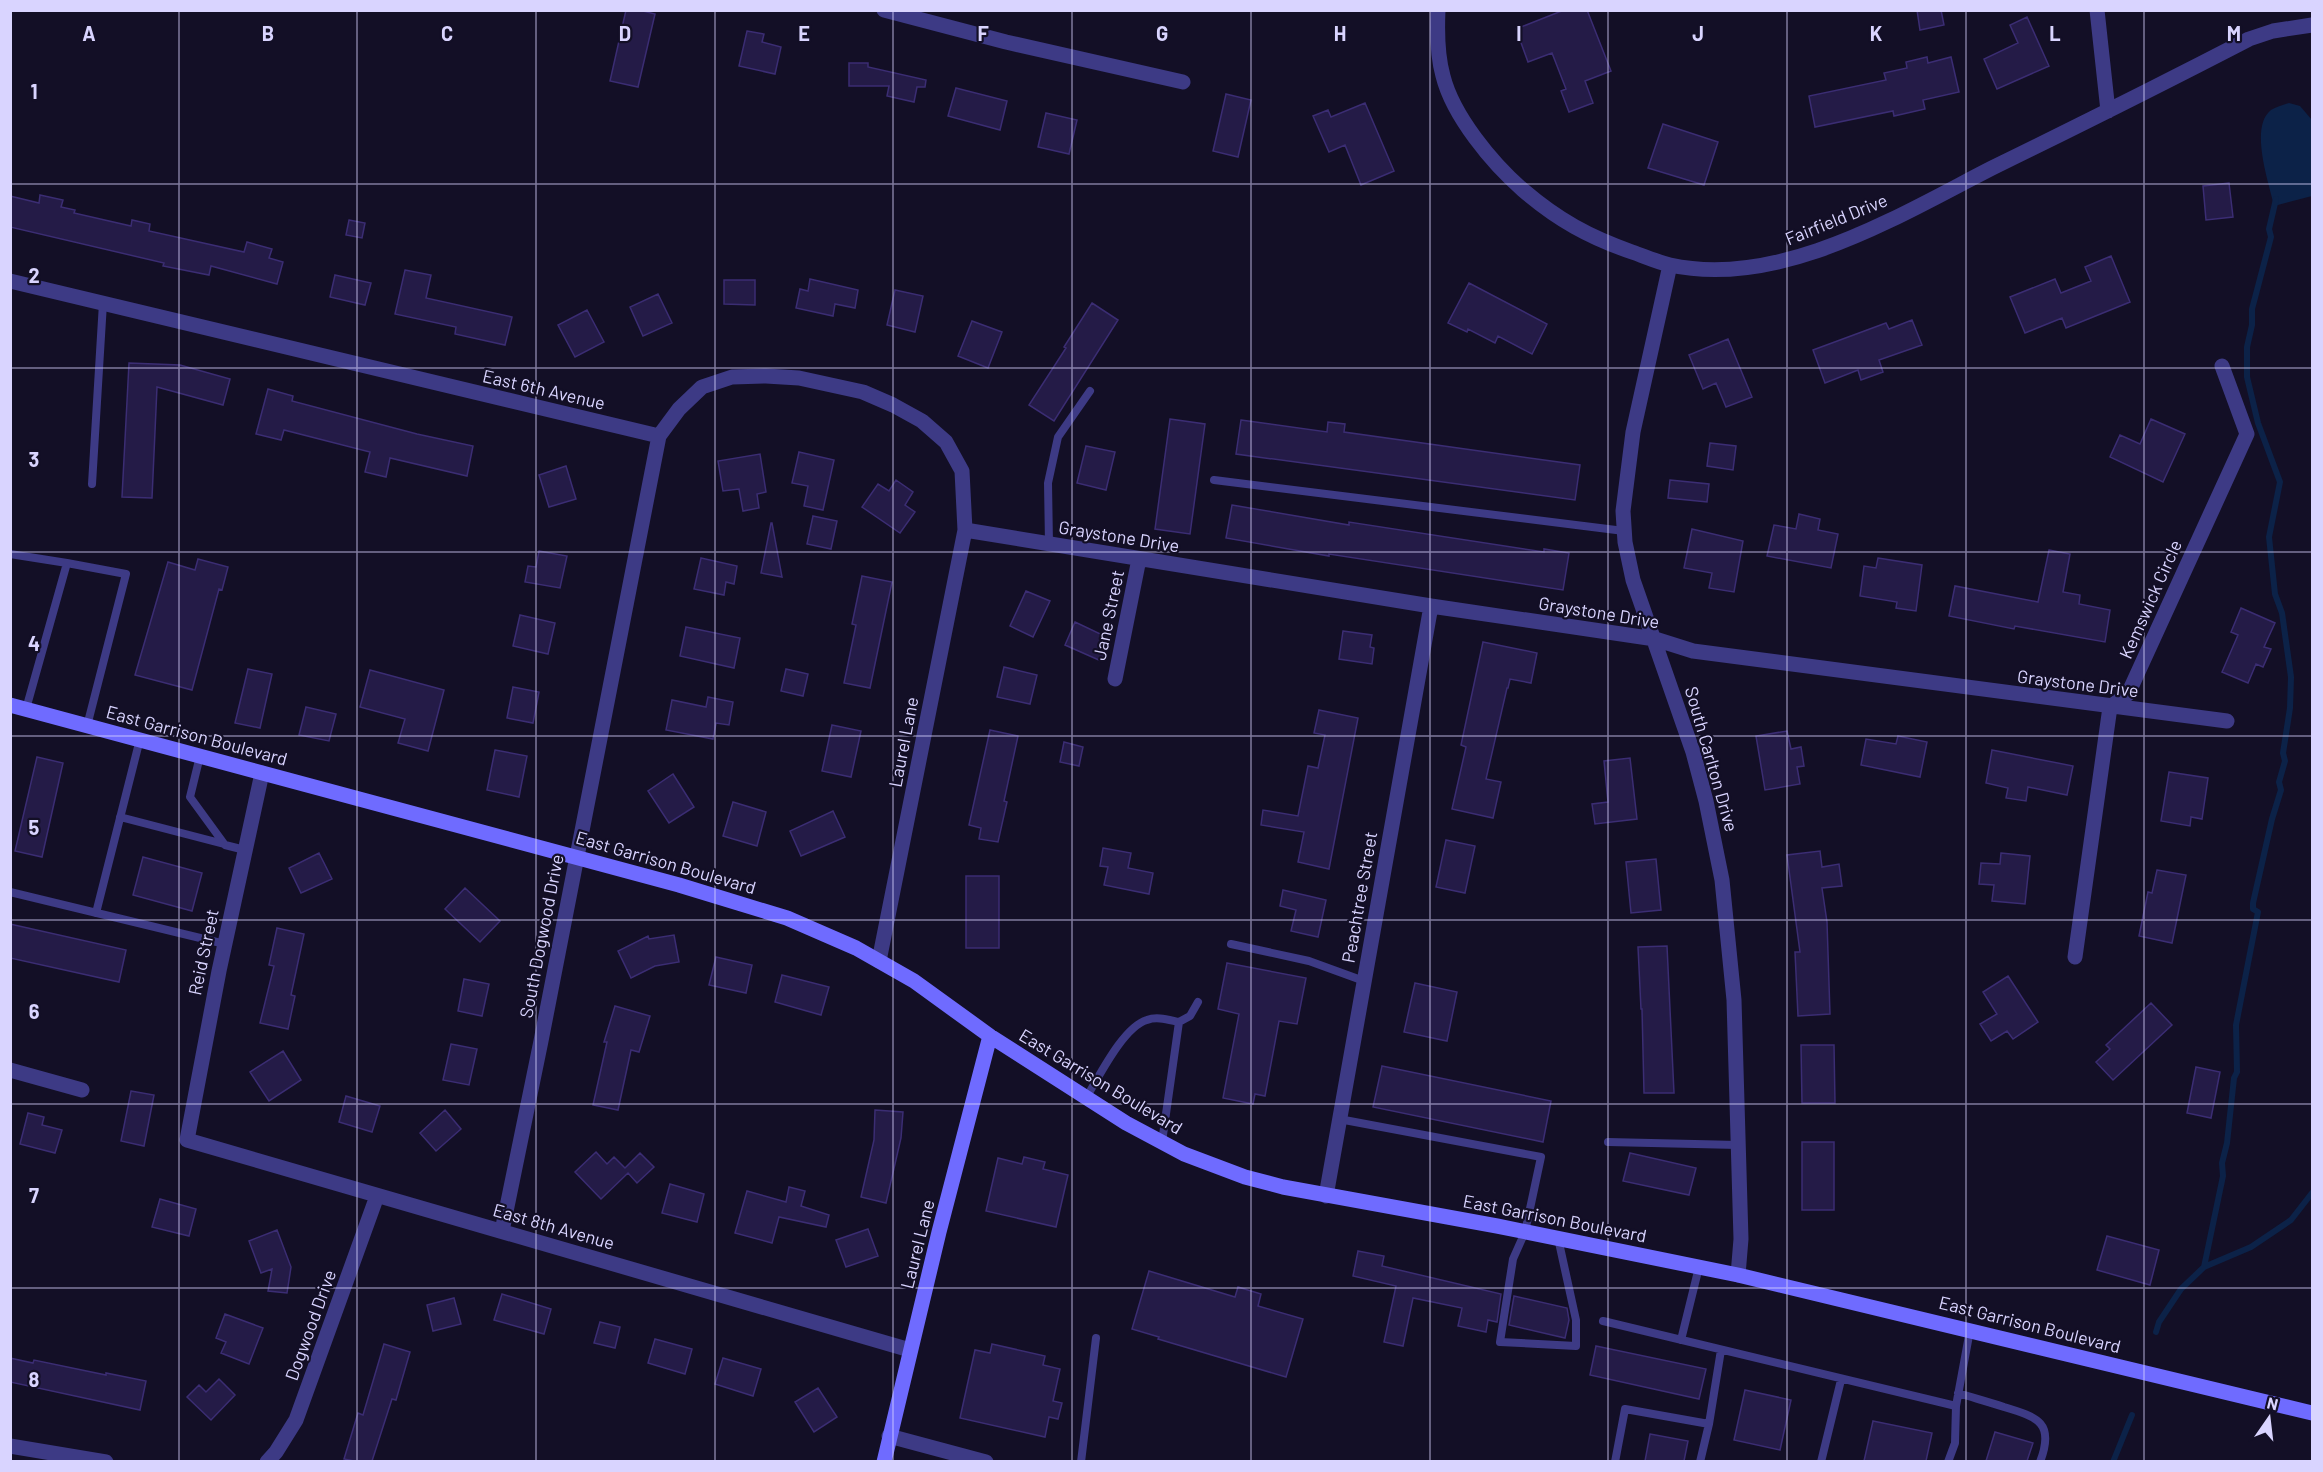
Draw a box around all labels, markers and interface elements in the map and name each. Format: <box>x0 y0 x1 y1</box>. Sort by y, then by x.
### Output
text: A <box>82 21 96 45</box>
text: B <box>262 21 274 45</box>
text: C <box>441 21 453 45</box>
text: D <box>619 21 631 45</box>
text: E <box>798 21 810 45</box>
text: F <box>977 21 989 45</box>
text: G <box>1156 21 1168 45</box>
text: H <box>1334 21 1346 45</box>
text: I <box>1516 21 1522 45</box>
text: J <box>1692 21 1704 45</box>
text: K <box>1870 21 1883 45</box>
text: L <box>2049 21 2061 45</box>
text: M <box>2227 21 2241 45</box>
text: 1 <box>30 79 38 103</box>
street label: Fairfield Drive <box>1782 189 1890 249</box>
text: 2 <box>28 263 40 287</box>
street label: East 6th Avenue <box>481 364 607 414</box>
text: 3 <box>29 447 39 471</box>
street label: Graystone Drive <box>1057 516 1181 556</box>
street label: Kemswick Circle <box>2114 536 2186 662</box>
street label: Jane Street <box>1088 568 1128 662</box>
street label: Graystone Drive <box>1537 592 1661 632</box>
text: 4 <box>28 631 40 655</box>
street label: Graystone Drive <box>2016 665 2140 701</box>
street label: South Carlton Drive <box>1681 684 1743 834</box>
street label: Laurel Lane <box>883 695 923 789</box>
street label: East Garrison Boulevard <box>104 700 290 770</box>
text: 5 <box>29 815 40 839</box>
street label: East Garrison Boulevard <box>573 826 759 898</box>
street label: Peachtree Street <box>1337 830 1381 964</box>
street label: South Dogwood Drive <box>514 852 568 1020</box>
street label: Reid Street <box>183 907 223 997</box>
text: 6 <box>29 999 40 1023</box>
street label: East Garrison Boulevard <box>1015 1024 1187 1138</box>
text: 7 <box>29 1183 39 1207</box>
street label: East Garrison Boulevard <box>1461 1189 1649 1247</box>
street label: Laurel Lane <box>895 1197 939 1291</box>
street label: East 8th Avenue <box>491 1198 617 1254</box>
street label: Dogwood Drive <box>280 1267 340 1383</box>
street label: East Garrison Boulevard <box>1937 1291 2123 1357</box>
text: 8 <box>29 1367 40 1391</box>
north arrow <box>2239 1388 2299 1448</box>
text: N <box>2265 1392 2280 1413</box>

